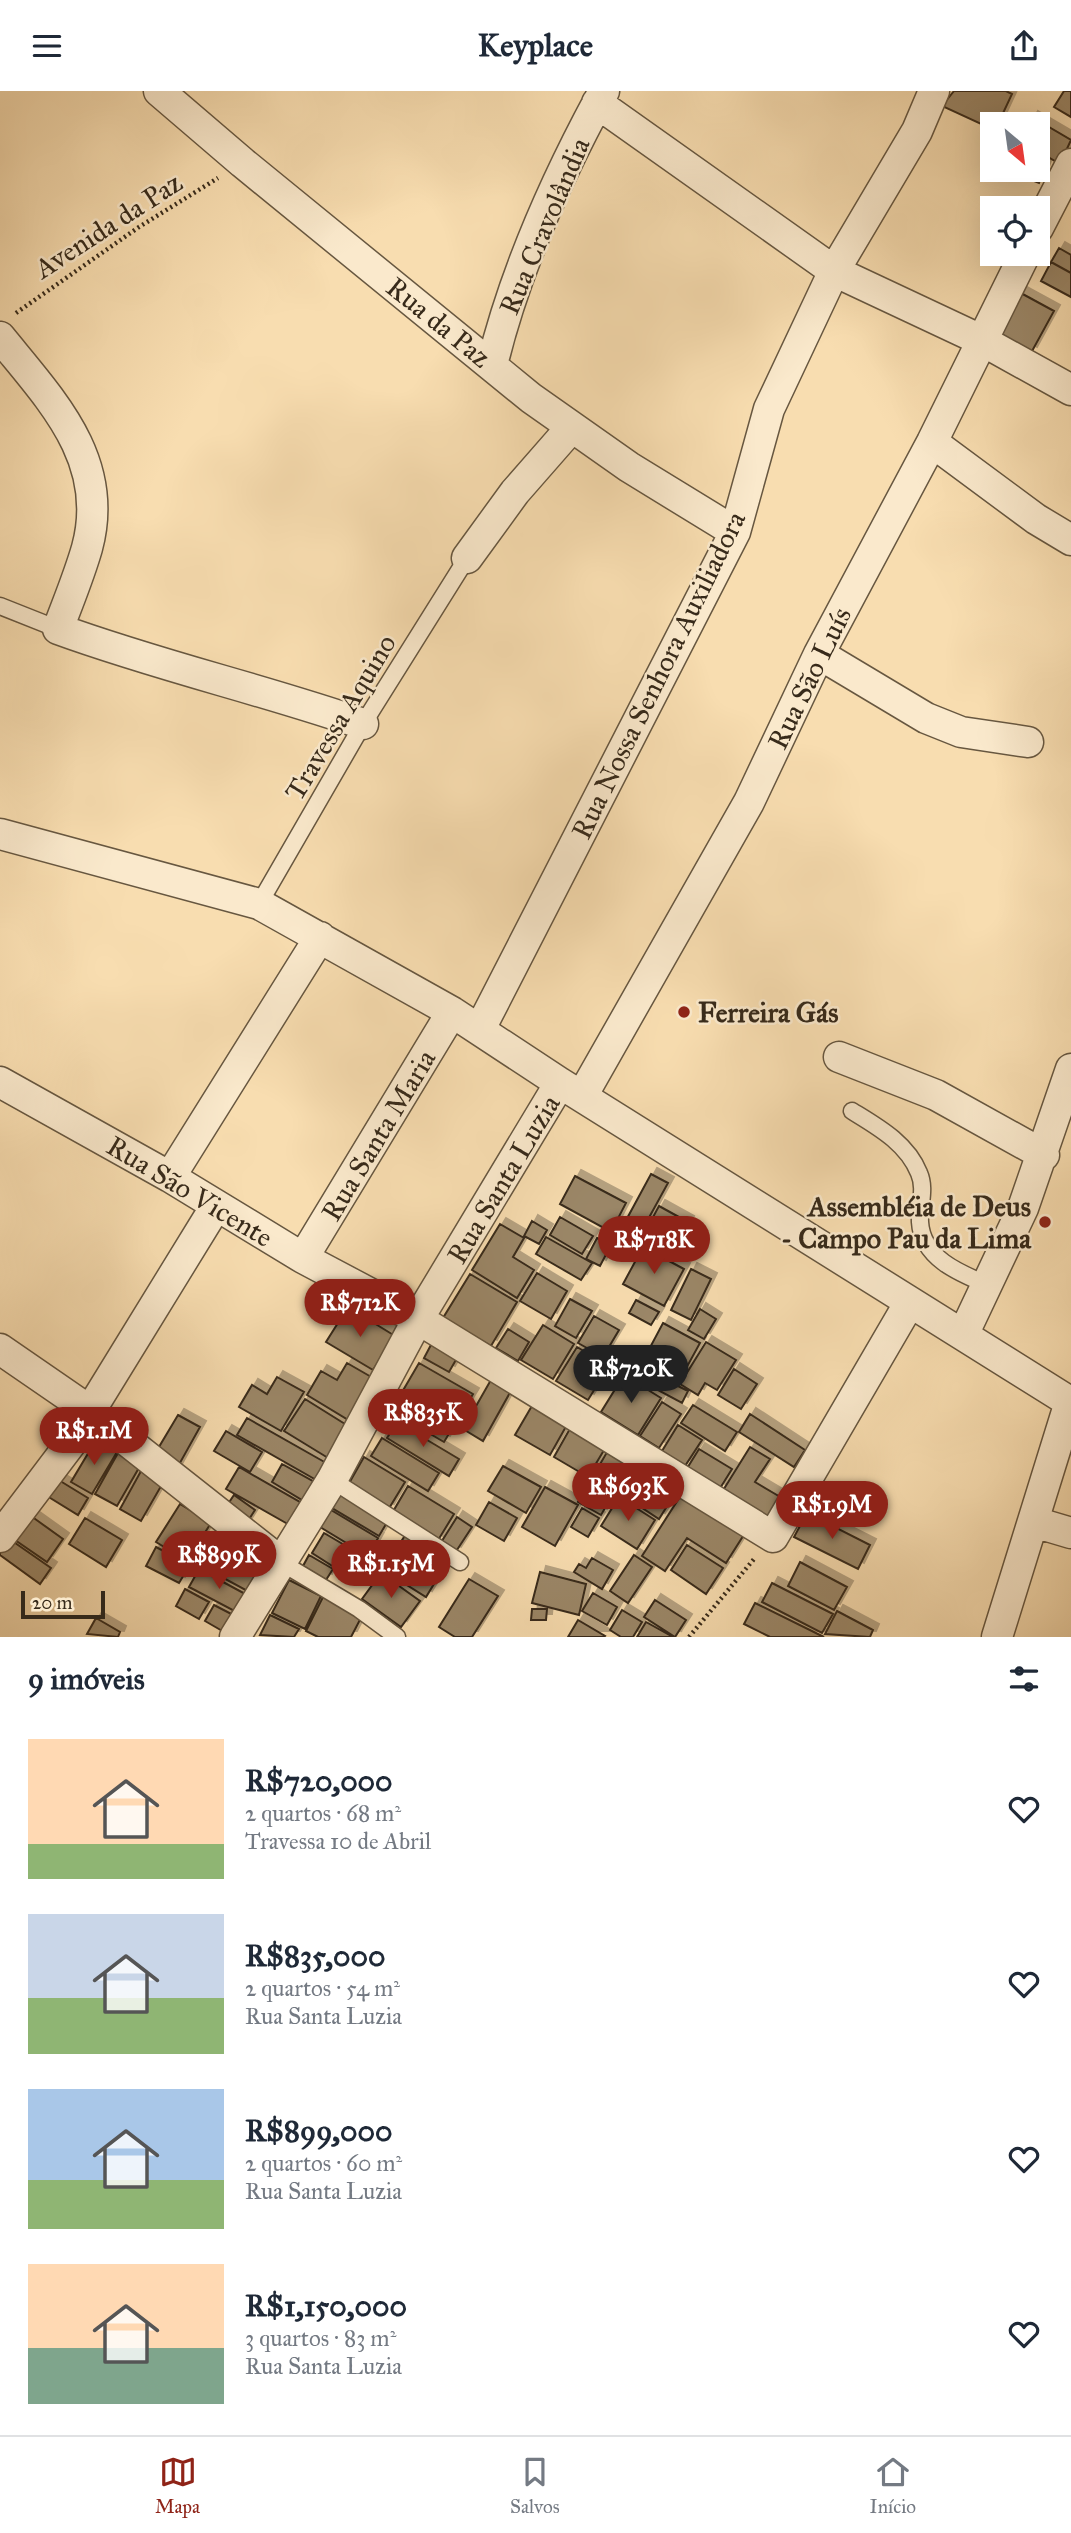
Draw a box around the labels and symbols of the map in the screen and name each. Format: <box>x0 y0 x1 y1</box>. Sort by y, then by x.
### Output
north arrow <box>980 112 1050 182</box>
street label: Rua Cravolândia <box>491 132 598 320</box>
street label: Avenida da Paz <box>27 165 189 287</box>
street label: Rua da Paz <box>379 270 498 375</box>
street label: Rua Nossa Senhora Auxiliadora <box>564 505 753 845</box>
street label: Rua São Luís <box>760 601 859 755</box>
street label: Travessa Aquino <box>277 628 404 807</box>
place label: Ferreira Gás <box>698 995 838 1030</box>
marker: Ferreira Gás <box>676 1004 692 1020</box>
street label: Rua Santa Maria <box>314 1043 443 1227</box>
street label: Rua Santa Luzia <box>439 1088 568 1270</box>
street label: Rua São Vicente <box>100 1128 279 1255</box>
place label: Assembléia de Deus - Campo Pau da Lima <box>781 1189 1032 1256</box>
marker: Assembléia de Deus - Campo Pau da Lima <box>1037 1214 1053 1230</box>
pin: R$718K <box>597 1217 711 1276</box>
pin: R$712K <box>303 1279 417 1339</box>
pin: R$720K <box>574 1345 688 1405</box>
pin: R$835K <box>366 1389 480 1449</box>
pin: R$1.1M <box>37 1407 151 1467</box>
pin: R$693K <box>571 1463 685 1523</box>
pin: R$1.9M <box>775 1481 889 1541</box>
pin: R$899K <box>162 1531 276 1591</box>
pin: R$1.15M <box>326 1541 456 1600</box>
scale bar <box>21 1588 105 1620</box>

